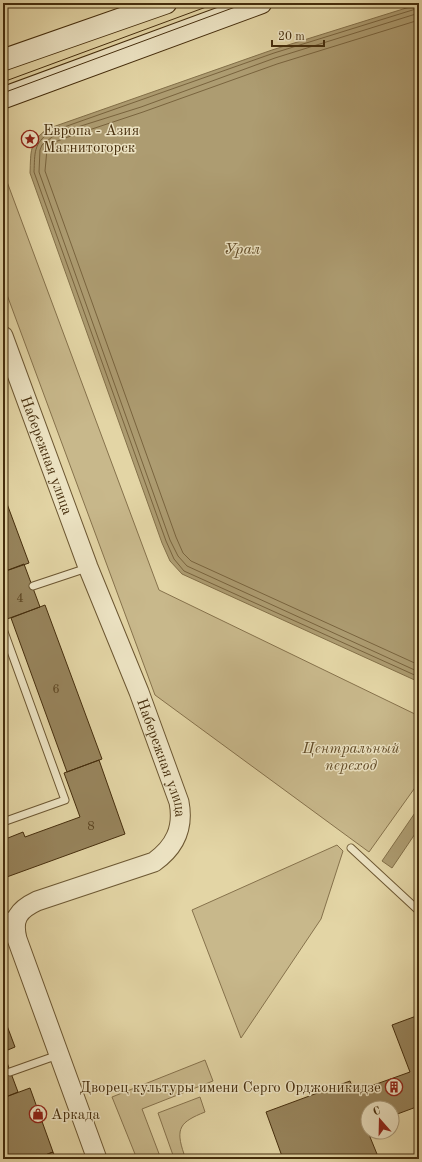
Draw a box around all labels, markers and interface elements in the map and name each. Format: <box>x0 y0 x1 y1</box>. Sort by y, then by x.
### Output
scale bar <box>272 22 324 48</box>
text: 20 m <box>278 31 305 43</box>
place label: Европа - Азия Магнитогорск <box>43 124 139 156</box>
place icon: Европа - Азия Магнитогорск <box>20 129 40 149</box>
water label: Урал <box>224 242 260 258</box>
street label: Набережная улица <box>17 394 74 518</box>
house number: 4 <box>16 592 24 605</box>
house number: 6 <box>52 683 60 696</box>
street label: Набережная улица <box>133 697 186 818</box>
park label: Центральный переход <box>301 742 400 774</box>
house number: 8 <box>87 820 95 833</box>
building icon: Дворец культуры имени Серго Орджоникидзе <box>384 1077 404 1097</box>
place label: Дворец культуры имени Серго Орджоникидзе <box>80 1081 381 1096</box>
north arrow <box>360 1100 400 1140</box>
shop icon: Аркада <box>28 1104 48 1124</box>
text: С <box>372 1106 382 1118</box>
place label: Аркада <box>51 1108 101 1123</box>

